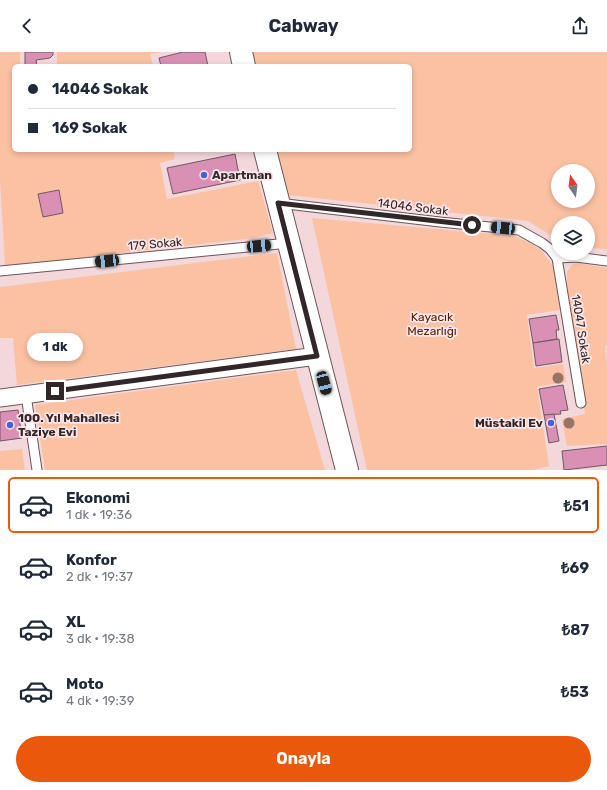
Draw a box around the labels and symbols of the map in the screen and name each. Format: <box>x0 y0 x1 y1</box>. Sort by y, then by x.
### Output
north arrow <box>551 164 595 208</box>
place label: Apartman <box>212 168 272 182</box>
marker: Apartman <box>199 170 209 180</box>
street label: 14046 Sokak <box>377 196 450 218</box>
route start <box>463 216 481 234</box>
car <box>491 221 515 235</box>
street label: 179 Sokak <box>127 235 184 253</box>
car <box>247 239 271 253</box>
car <box>94 254 120 268</box>
street label: 14047 Sokak <box>569 293 593 365</box>
park label: Kayacık Mezarlığı <box>407 310 457 338</box>
callout: 1 dk <box>27 333 83 361</box>
car <box>315 370 333 396</box>
route end <box>46 382 64 400</box>
place label: 100. Yıl Mahallesi Taziye Evi <box>18 411 119 439</box>
place label: Müstakil Ev <box>475 416 543 430</box>
marker: Müstakil Ev <box>546 418 556 428</box>
marker: 100. Yıl Mahallesi Taziye Evi <box>5 420 15 430</box>

